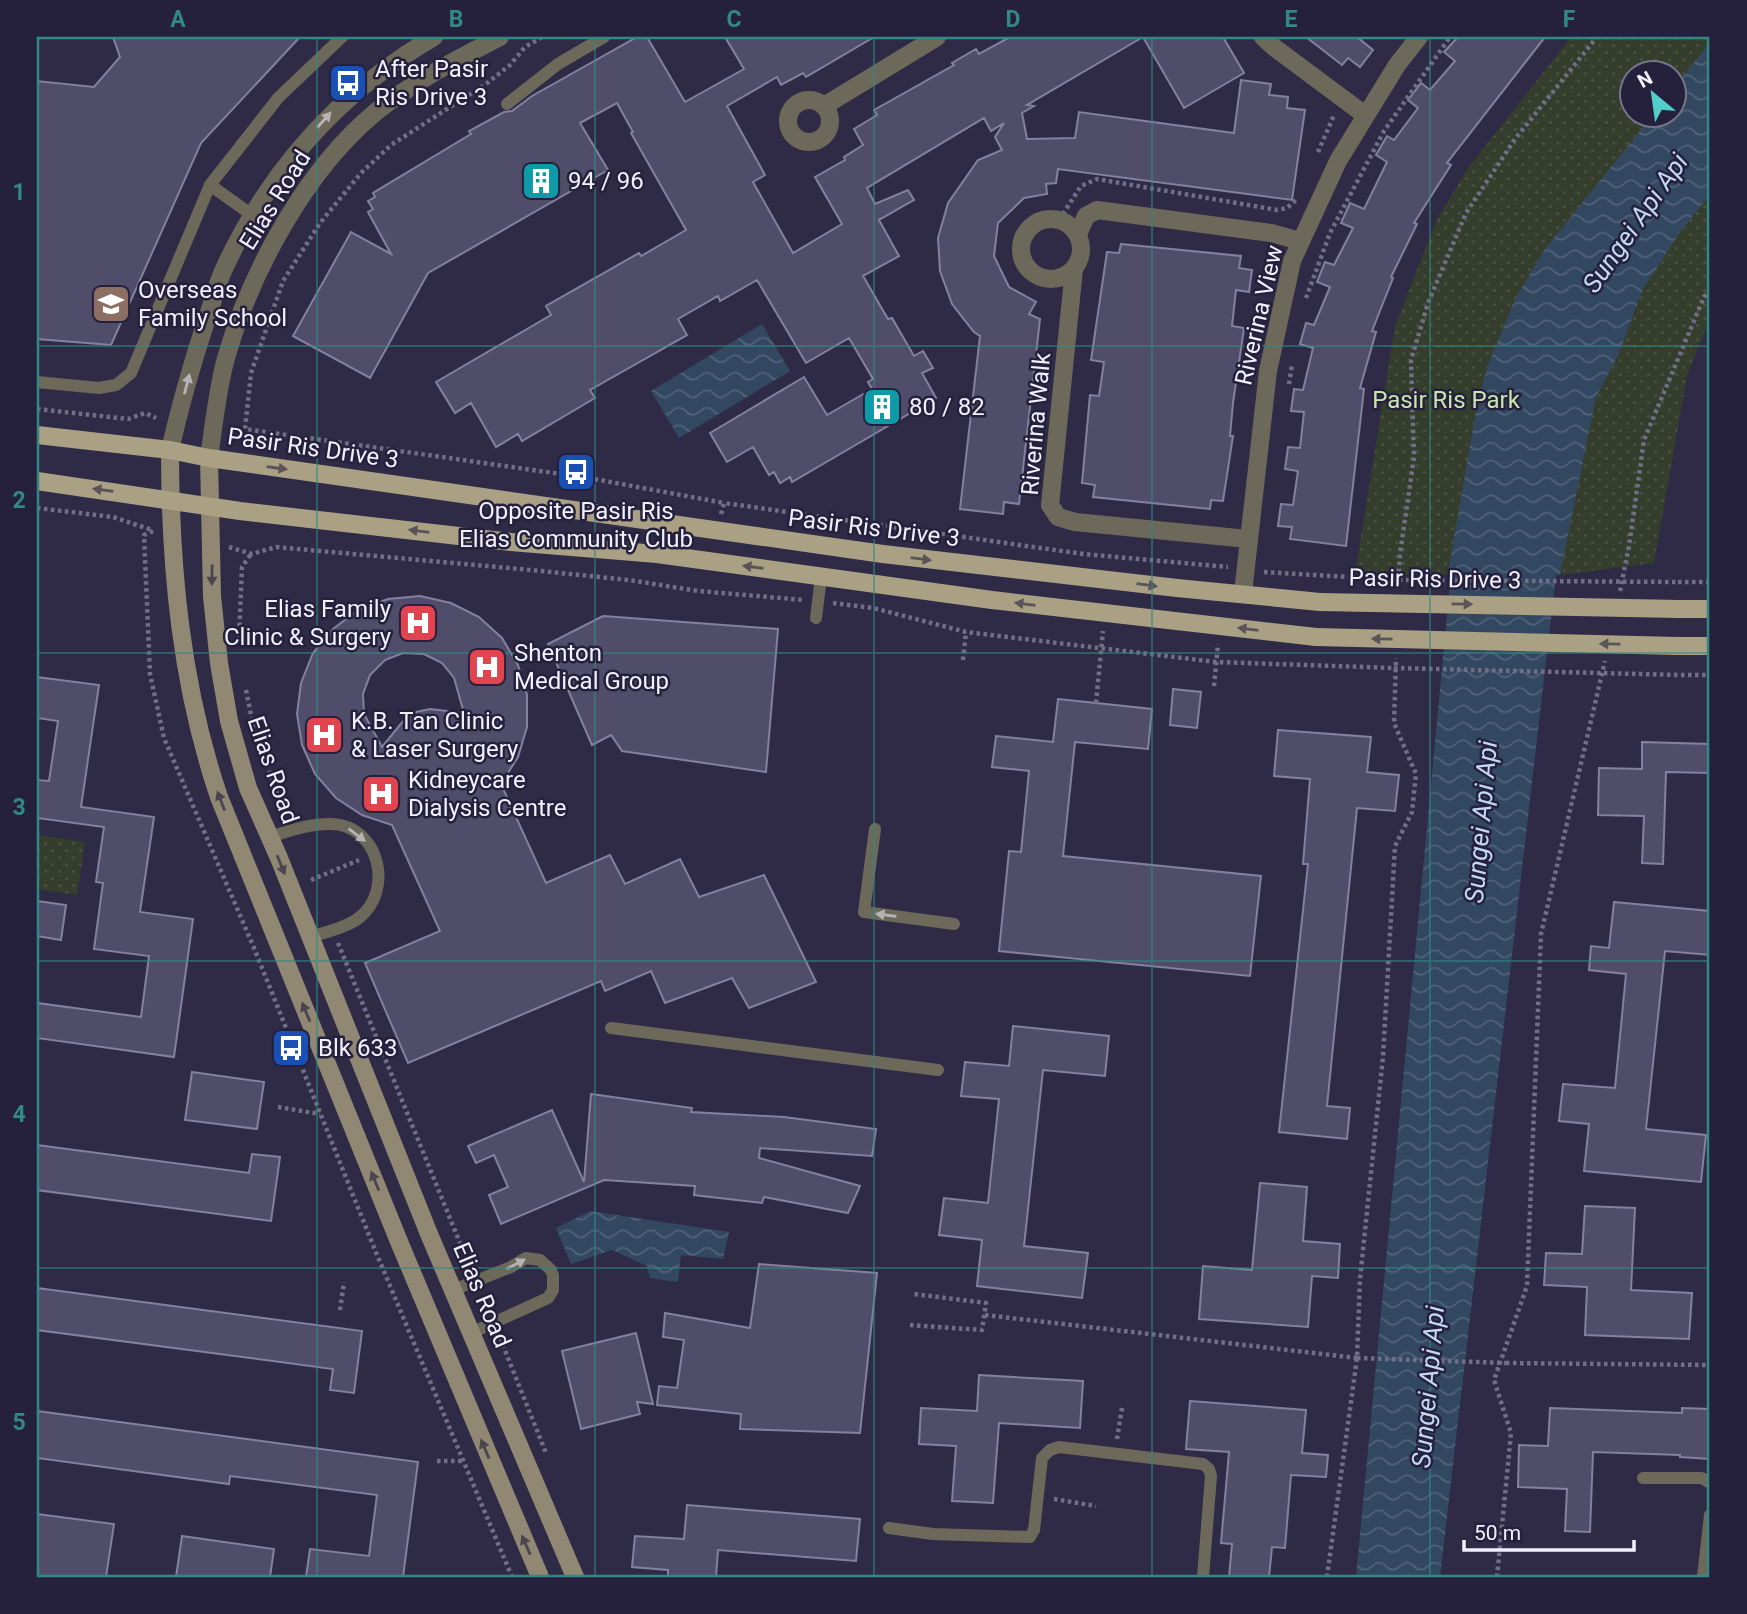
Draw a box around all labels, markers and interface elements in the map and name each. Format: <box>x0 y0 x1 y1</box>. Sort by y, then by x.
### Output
text: A <box>170 6 186 33</box>
text: B <box>449 6 463 33</box>
text: C <box>726 6 742 33</box>
text: D <box>1006 6 1020 33</box>
text: E <box>1285 6 1298 33</box>
text: F <box>1563 6 1576 33</box>
place label: After Pasir Ris Drive 3 <box>375 55 488 111</box>
north arrow <box>1618 60 1688 130</box>
bus stop icon: After Pasir Ris Drive 3 <box>327 62 369 104</box>
text: N <box>1634 66 1656 93</box>
one-way arrow <box>316 112 332 129</box>
street label: Elias Road <box>234 145 316 255</box>
water label: Sungei Api Api <box>1576 147 1694 298</box>
building icon: 94 / 96 <box>520 160 562 202</box>
place label: 94 / 96 <box>568 167 644 195</box>
text: 1 <box>12 179 26 206</box>
street label: Riverina View <box>1229 242 1289 388</box>
place label: Overseas Family School <box>138 276 287 332</box>
school or university icon: Overseas Family School <box>90 283 132 325</box>
street label: Riverina Walk <box>1016 351 1056 496</box>
one-way arrow <box>182 372 193 394</box>
building icon: 80 / 82 <box>861 386 903 428</box>
park label: Pasir Ris Park <box>1372 386 1521 414</box>
place label: 80 / 82 <box>909 393 985 421</box>
street label: Pasir Ris Drive 3 <box>226 422 400 474</box>
bus stop icon: Opposite Pasir Ris Elias Community Club <box>555 451 597 493</box>
one-way arrow <box>266 462 288 473</box>
one-way arrow <box>92 484 114 495</box>
text: 2 <box>12 487 26 514</box>
place label: Opposite Pasir Ris Elias Community Club <box>459 497 693 553</box>
street label: Pasir Ris Drive 3 <box>787 504 961 552</box>
one-way arrow <box>407 525 429 536</box>
one-way arrow <box>911 553 933 564</box>
one-way arrow <box>742 562 764 573</box>
street label: Pasir Ris Drive 3 <box>1348 563 1522 595</box>
one-way arrow <box>207 564 218 586</box>
one-way arrow <box>1137 579 1159 590</box>
place label: Elias Family Clinic & Surgery <box>224 595 392 651</box>
one-way arrow <box>1014 598 1036 609</box>
one-way arrow <box>1451 599 1473 610</box>
hospital icon: Elias Family Clinic & Surgery <box>397 602 439 644</box>
one-way arrow <box>1237 624 1259 635</box>
one-way arrow <box>1371 633 1393 644</box>
one-way arrow <box>1598 638 1620 650</box>
place label: Shenton Medical Group <box>514 639 669 695</box>
hospital icon: Shenton Medical Group <box>466 646 508 688</box>
place label: K.B. Tan Clinic & Laser Surgery <box>351 707 519 763</box>
street label: Elias Road <box>242 713 304 827</box>
hospital icon: K.B. Tan Clinic & Laser Surgery <box>303 714 345 756</box>
water label: Sungei Api Api <box>1459 739 1503 904</box>
place label: Kidneycare Dialysis Centre <box>408 766 566 822</box>
hospital icon: Kidneycare Dialysis Centre <box>360 773 402 815</box>
one-way arrow <box>215 790 226 811</box>
text: 3 <box>12 794 26 821</box>
one-way arrow <box>348 828 366 843</box>
one-way arrow <box>276 855 287 876</box>
one-way arrow <box>875 909 897 920</box>
one-way arrow <box>300 1001 311 1022</box>
bus stop icon: Blk 633 <box>270 1027 312 1069</box>
place label: Blk 633 <box>318 1034 397 1062</box>
text: 4 <box>12 1101 26 1128</box>
one-way arrow <box>369 1170 380 1191</box>
street label: Elias Road <box>447 1238 517 1352</box>
one-way arrow <box>506 1258 526 1269</box>
water label: Sungei Api Api <box>1406 1304 1450 1469</box>
text: 5 <box>12 1409 26 1436</box>
one-way arrow <box>479 1439 490 1460</box>
scale bar <box>1464 1509 1633 1553</box>
text: 50 m <box>1474 1521 1521 1545</box>
one-way arrow <box>520 1535 532 1555</box>

